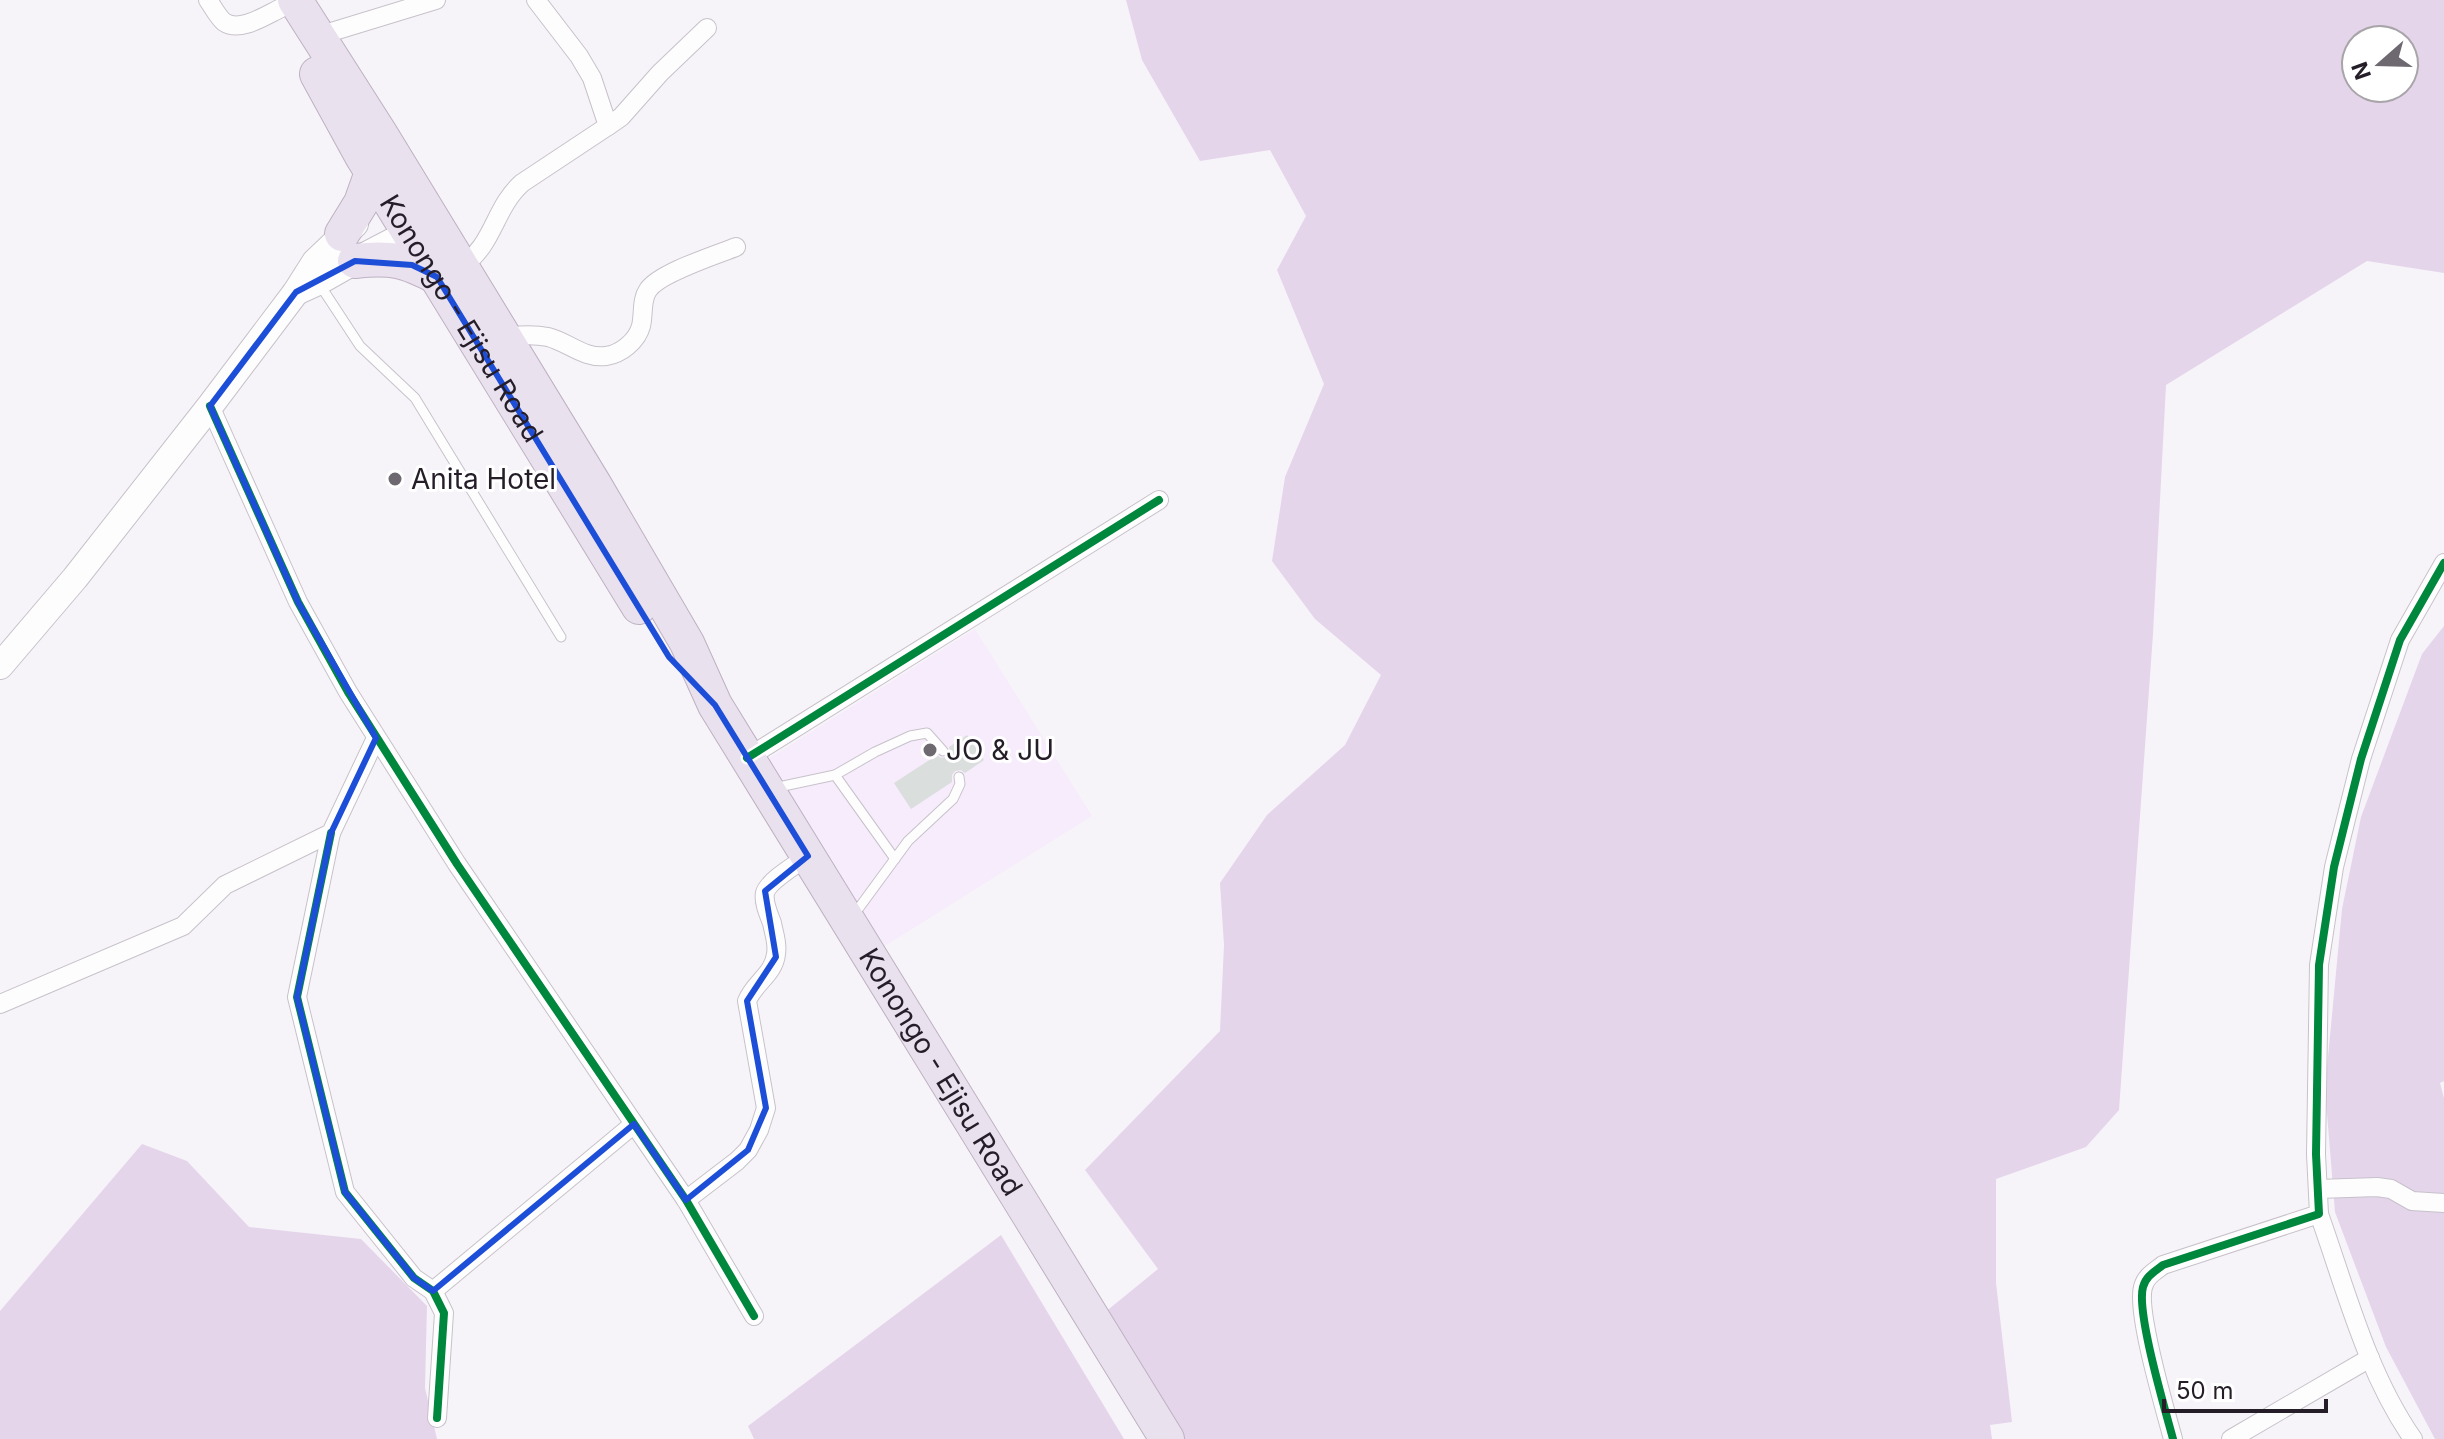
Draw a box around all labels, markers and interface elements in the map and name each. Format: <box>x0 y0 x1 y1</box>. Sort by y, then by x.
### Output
north arrow <box>2340 24 2420 104</box>
text: N <box>2346 59 2376 83</box>
street label: Konongo - Ejisu Road <box>373 188 551 448</box>
place label: Anita Hotel <box>411 462 556 496</box>
marker: Anita Hotel <box>386 470 404 488</box>
place label: JO & JU <box>946 733 1054 767</box>
marker: JO & JU <box>921 741 939 759</box>
street label: Konongo - Ejisu Road <box>852 942 1030 1202</box>
scale bar <box>2164 1363 2326 1413</box>
text: 50 m <box>2176 1376 2234 1405</box>

